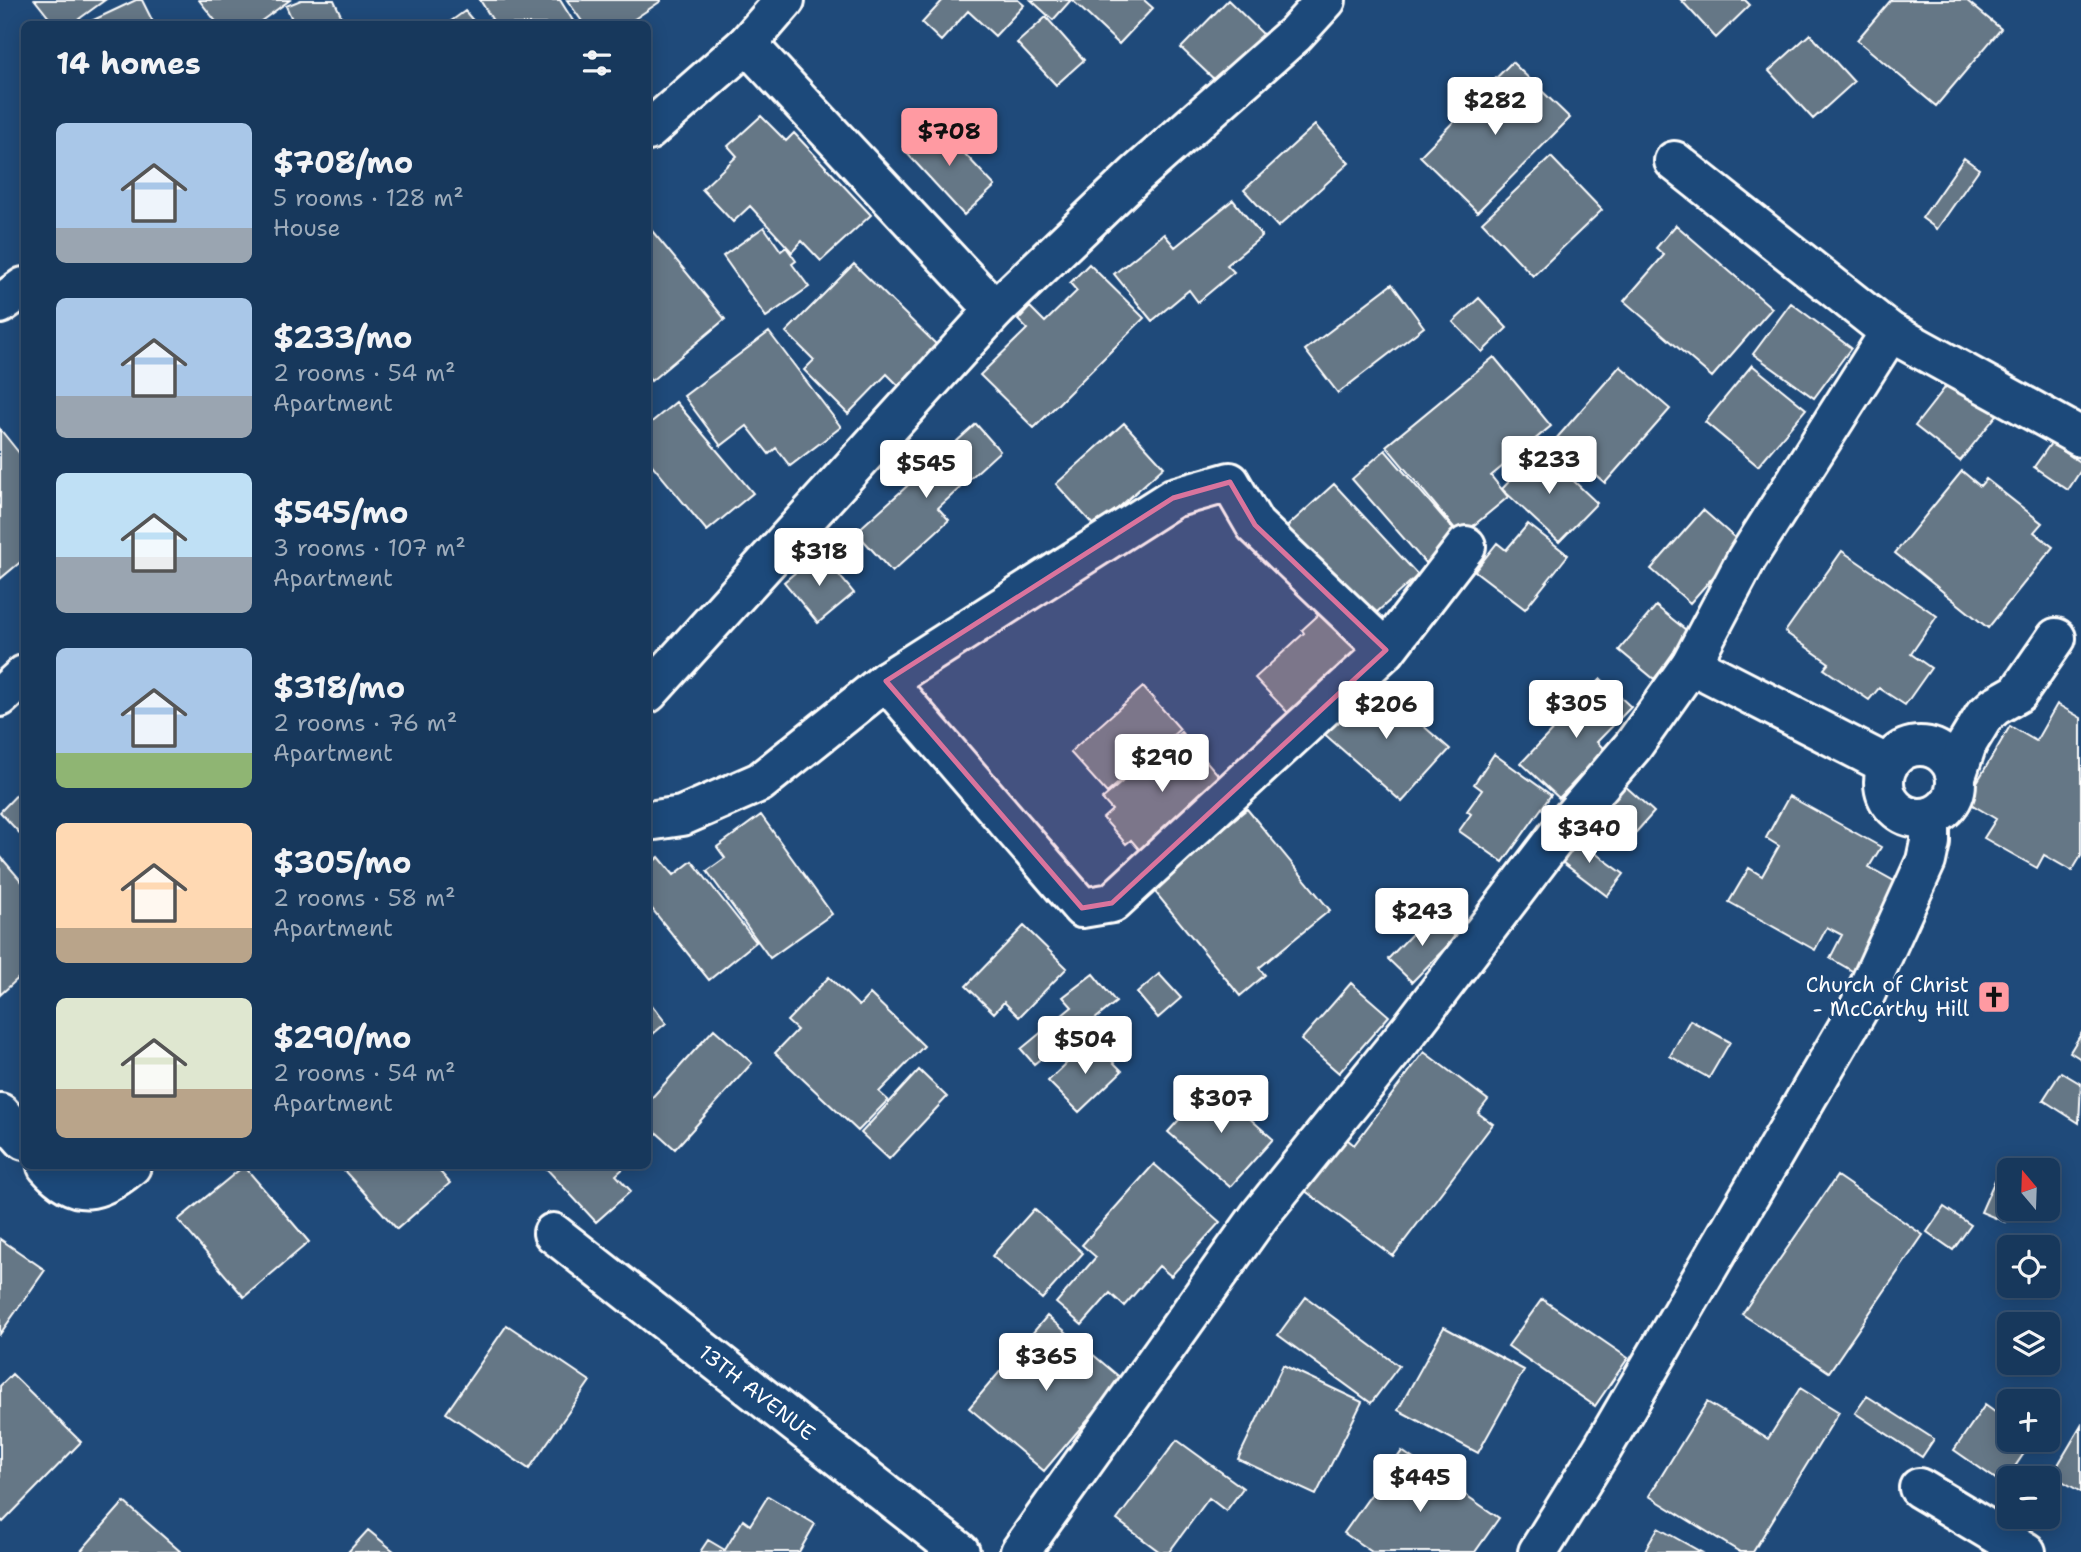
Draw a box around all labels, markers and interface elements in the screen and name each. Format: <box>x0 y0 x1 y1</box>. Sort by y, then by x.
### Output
text: 14 homes <box>56 43 201 84</box>
icon: filters <box>578 44 616 82</box>
pin: $282 <box>1454 78 1536 137</box>
text: $282 <box>1463 85 1527 115</box>
pin: $708 <box>908 108 990 168</box>
text: $708 <box>917 116 981 146</box>
text: $708/mo <box>273 142 413 183</box>
icon: home <box>112 151 196 235</box>
text: 5 rooms · 128 m² <box>273 183 464 213</box>
text: House <box>273 213 341 243</box>
text: $233/mo <box>273 317 412 358</box>
icon: home <box>112 326 196 410</box>
text: 2 rooms · 54 m² <box>273 358 456 388</box>
text: Apartment <box>273 388 393 418</box>
pin: $233 <box>1508 436 1590 496</box>
pin: $545 <box>885 440 967 500</box>
text: $233 <box>1518 444 1580 474</box>
text: $545 <box>896 448 956 478</box>
text: $545/mo <box>273 492 409 533</box>
icon: home <box>112 501 196 585</box>
pin: $318 <box>778 528 860 588</box>
text: 3 rooms · 107 m² <box>273 533 466 563</box>
text: $318 <box>790 536 848 566</box>
text: Apartment <box>273 563 393 593</box>
text: $318/mo <box>273 667 405 708</box>
icon: home <box>112 676 196 760</box>
pin: $305 <box>1535 680 1617 740</box>
pin: $206 <box>1345 682 1427 741</box>
text: $305 <box>1545 688 1607 718</box>
text: $206 <box>1354 689 1418 719</box>
text: 2 rooms · 76 m² <box>273 708 457 738</box>
pin: $290 <box>1121 734 1203 794</box>
text: Apartment <box>273 738 393 768</box>
text: $290 <box>1131 742 1193 772</box>
pin: $340 <box>1548 806 1630 865</box>
text: $340 <box>1557 813 1621 843</box>
text: $305/mo <box>273 842 411 883</box>
icon: home <box>112 851 196 935</box>
text: 2 rooms · 58 m² <box>273 883 456 913</box>
pin: $243 <box>1381 888 1463 948</box>
text: $243 <box>1391 896 1453 926</box>
text: Apartment <box>273 913 393 943</box>
place label: Church of Christ - McCarthy Hill <box>1806 971 1970 1023</box>
church icon: Church of Christ - McCarthy Hill <box>1975 978 2013 1016</box>
pin: $504 <box>1044 1016 1126 1076</box>
text: $290/mo <box>273 1017 411 1058</box>
text: $504 <box>1054 1024 1116 1054</box>
icon: home <box>112 1026 196 1110</box>
text: 2 rooms · 54 m² <box>273 1058 456 1088</box>
pin: $307 <box>1180 1076 1262 1135</box>
text: $307 <box>1189 1083 1253 1113</box>
text: Apartment <box>273 1088 393 1118</box>
north arrow <box>1997 1158 2060 1222</box>
map controls <box>1997 1158 2060 1529</box>
button: locate <box>1997 1235 2060 1298</box>
button: layers <box>1997 1312 2060 1375</box>
pin: $365 <box>1005 1334 1087 1393</box>
street label: 13TH AVENUE <box>693 1338 821 1447</box>
text: $365 <box>1015 1341 1077 1371</box>
button: + <box>1997 1389 2060 1452</box>
pin: $445 <box>1379 1454 1461 1514</box>
text: $445 <box>1389 1462 1451 1492</box>
button: − <box>1997 1466 2060 1529</box>

